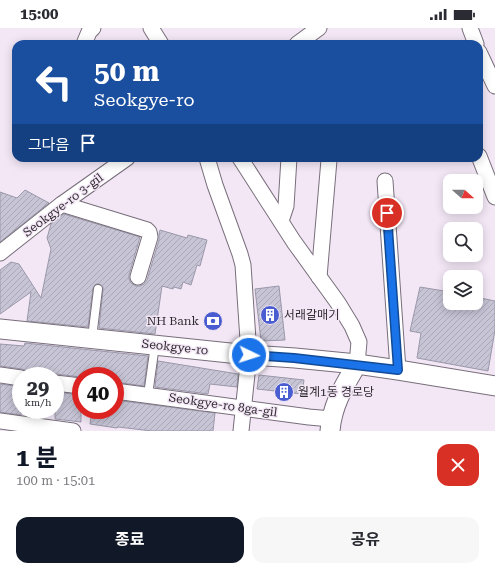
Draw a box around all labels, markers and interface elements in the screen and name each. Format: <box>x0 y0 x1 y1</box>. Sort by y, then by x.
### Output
text: 15:00 <box>20 5 58 23</box>
text: 50 m <box>94 55 159 88</box>
icon: left <box>28 56 80 108</box>
text: Seokgye-ro <box>94 89 195 110</box>
icon: arrive <box>77 132 99 154</box>
text: 그다음 <box>28 136 69 154</box>
street label: Seokgye-ro 3-gil <box>20 170 106 240</box>
north arrow <box>443 174 483 214</box>
map controls <box>443 174 483 310</box>
pin <box>370 196 404 230</box>
icon: arrive <box>376 202 398 224</box>
button: search <box>443 222 483 262</box>
button: layers <box>443 270 483 310</box>
building icon: 서래갈매기 <box>259 304 281 326</box>
place label: 서래갈매기 <box>284 308 339 322</box>
bank icon: NH Bank <box>202 310 224 332</box>
place label: NH Bank <box>147 314 199 328</box>
position arrow <box>228 334 270 376</box>
street label: Seokgye-ro <box>141 337 209 357</box>
speed limit sign: 40 <box>72 367 124 419</box>
text: 29 <box>27 376 49 400</box>
building icon: 월계1동 경로당 <box>273 381 295 403</box>
place label: 월계1동 경로당 <box>298 385 374 399</box>
street label: Seokgye-ro 8ga-gil <box>168 390 278 420</box>
text: km/h <box>25 397 51 408</box>
text: 1 분 <box>16 444 58 472</box>
button: close <box>437 444 479 486</box>
text: 100 m · 15:01 <box>16 473 95 488</box>
button: 종료 <box>16 517 244 563</box>
button: 공유 <box>252 517 479 563</box>

